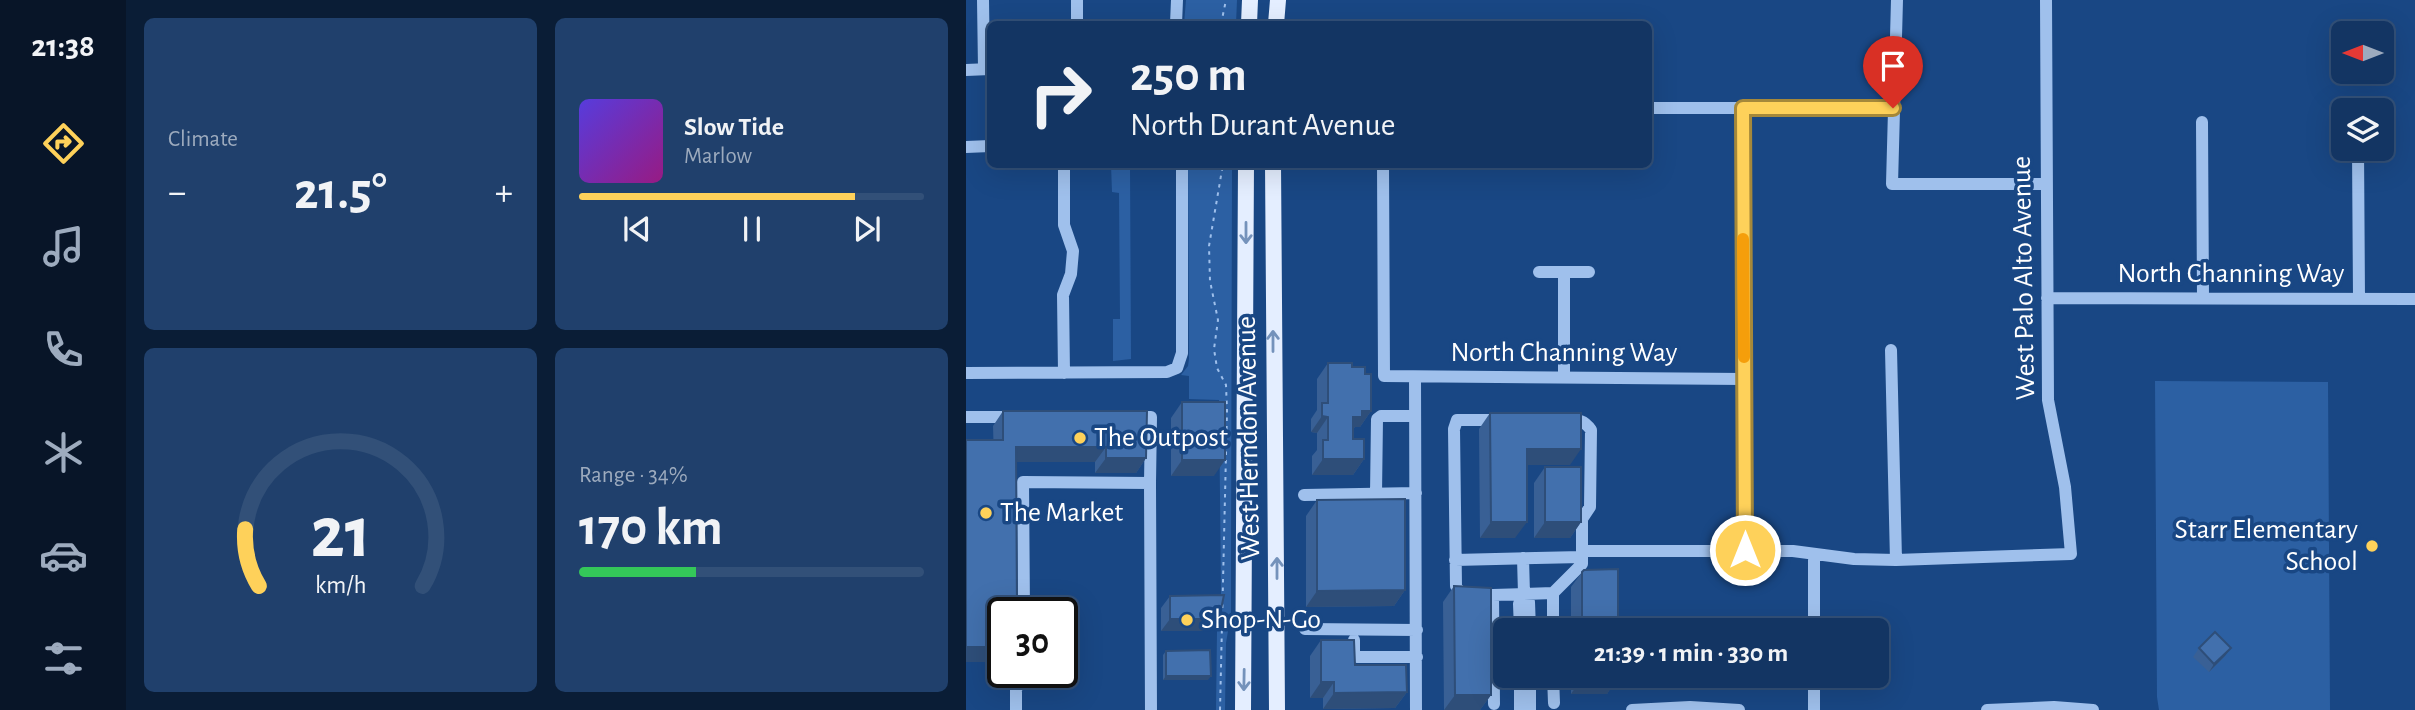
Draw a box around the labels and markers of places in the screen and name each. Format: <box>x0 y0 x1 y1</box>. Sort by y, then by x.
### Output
pin <box>1863 36 1923 108</box>
place label: The Outpost <box>1094 424 1228 452</box>
marker: The Outpost <box>1072 430 1088 446</box>
place label: The Market <box>1000 499 1123 527</box>
marker: The Market <box>978 505 994 521</box>
place label: Starr Elementary School <box>2175 516 2358 576</box>
marker: Starr Elementary School <box>2364 538 2380 554</box>
place label: Shop-N-Go <box>1201 606 1321 634</box>
marker: Shop-N-Go <box>1179 612 1195 628</box>

